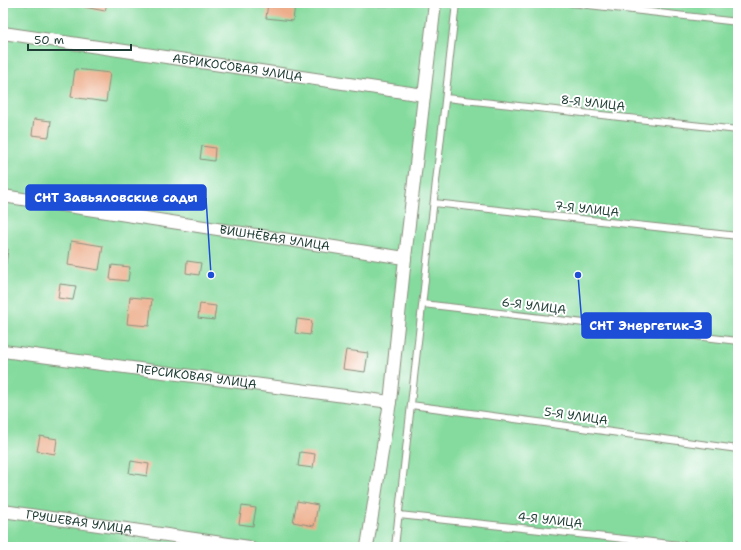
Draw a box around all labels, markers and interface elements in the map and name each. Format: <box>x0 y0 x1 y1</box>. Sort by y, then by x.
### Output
scale bar <box>28 26 131 52</box>
text: 50 m <box>34 32 64 48</box>
street label: АБРИКОСОВАЯ УЛИЦА <box>171 50 304 85</box>
street label: 8-Я УЛИЦА <box>560 92 626 114</box>
callout: СНТ Завьяловские сады <box>26 185 206 210</box>
text: СНТ Завьяловские сады <box>34 189 198 206</box>
street label: 7-Я УЛИЦА <box>554 198 620 220</box>
street label: ВИШНЁВАЯ УЛИЦА <box>219 222 331 254</box>
street label: 6-Я УЛИЦА <box>501 294 567 318</box>
callout: СНТ Энергетик-3 <box>582 313 711 338</box>
text: СНТ Энергетик-3 <box>589 317 703 334</box>
street label: ПЕРСИКОВАЯ УЛИЦА <box>135 361 258 392</box>
street label: 5-Я УЛИЦА <box>543 404 609 428</box>
street label: ГРУШЕВАЯ УЛИЦА <box>25 506 134 538</box>
street label: 4-Я УЛИЦА <box>517 509 583 531</box>

